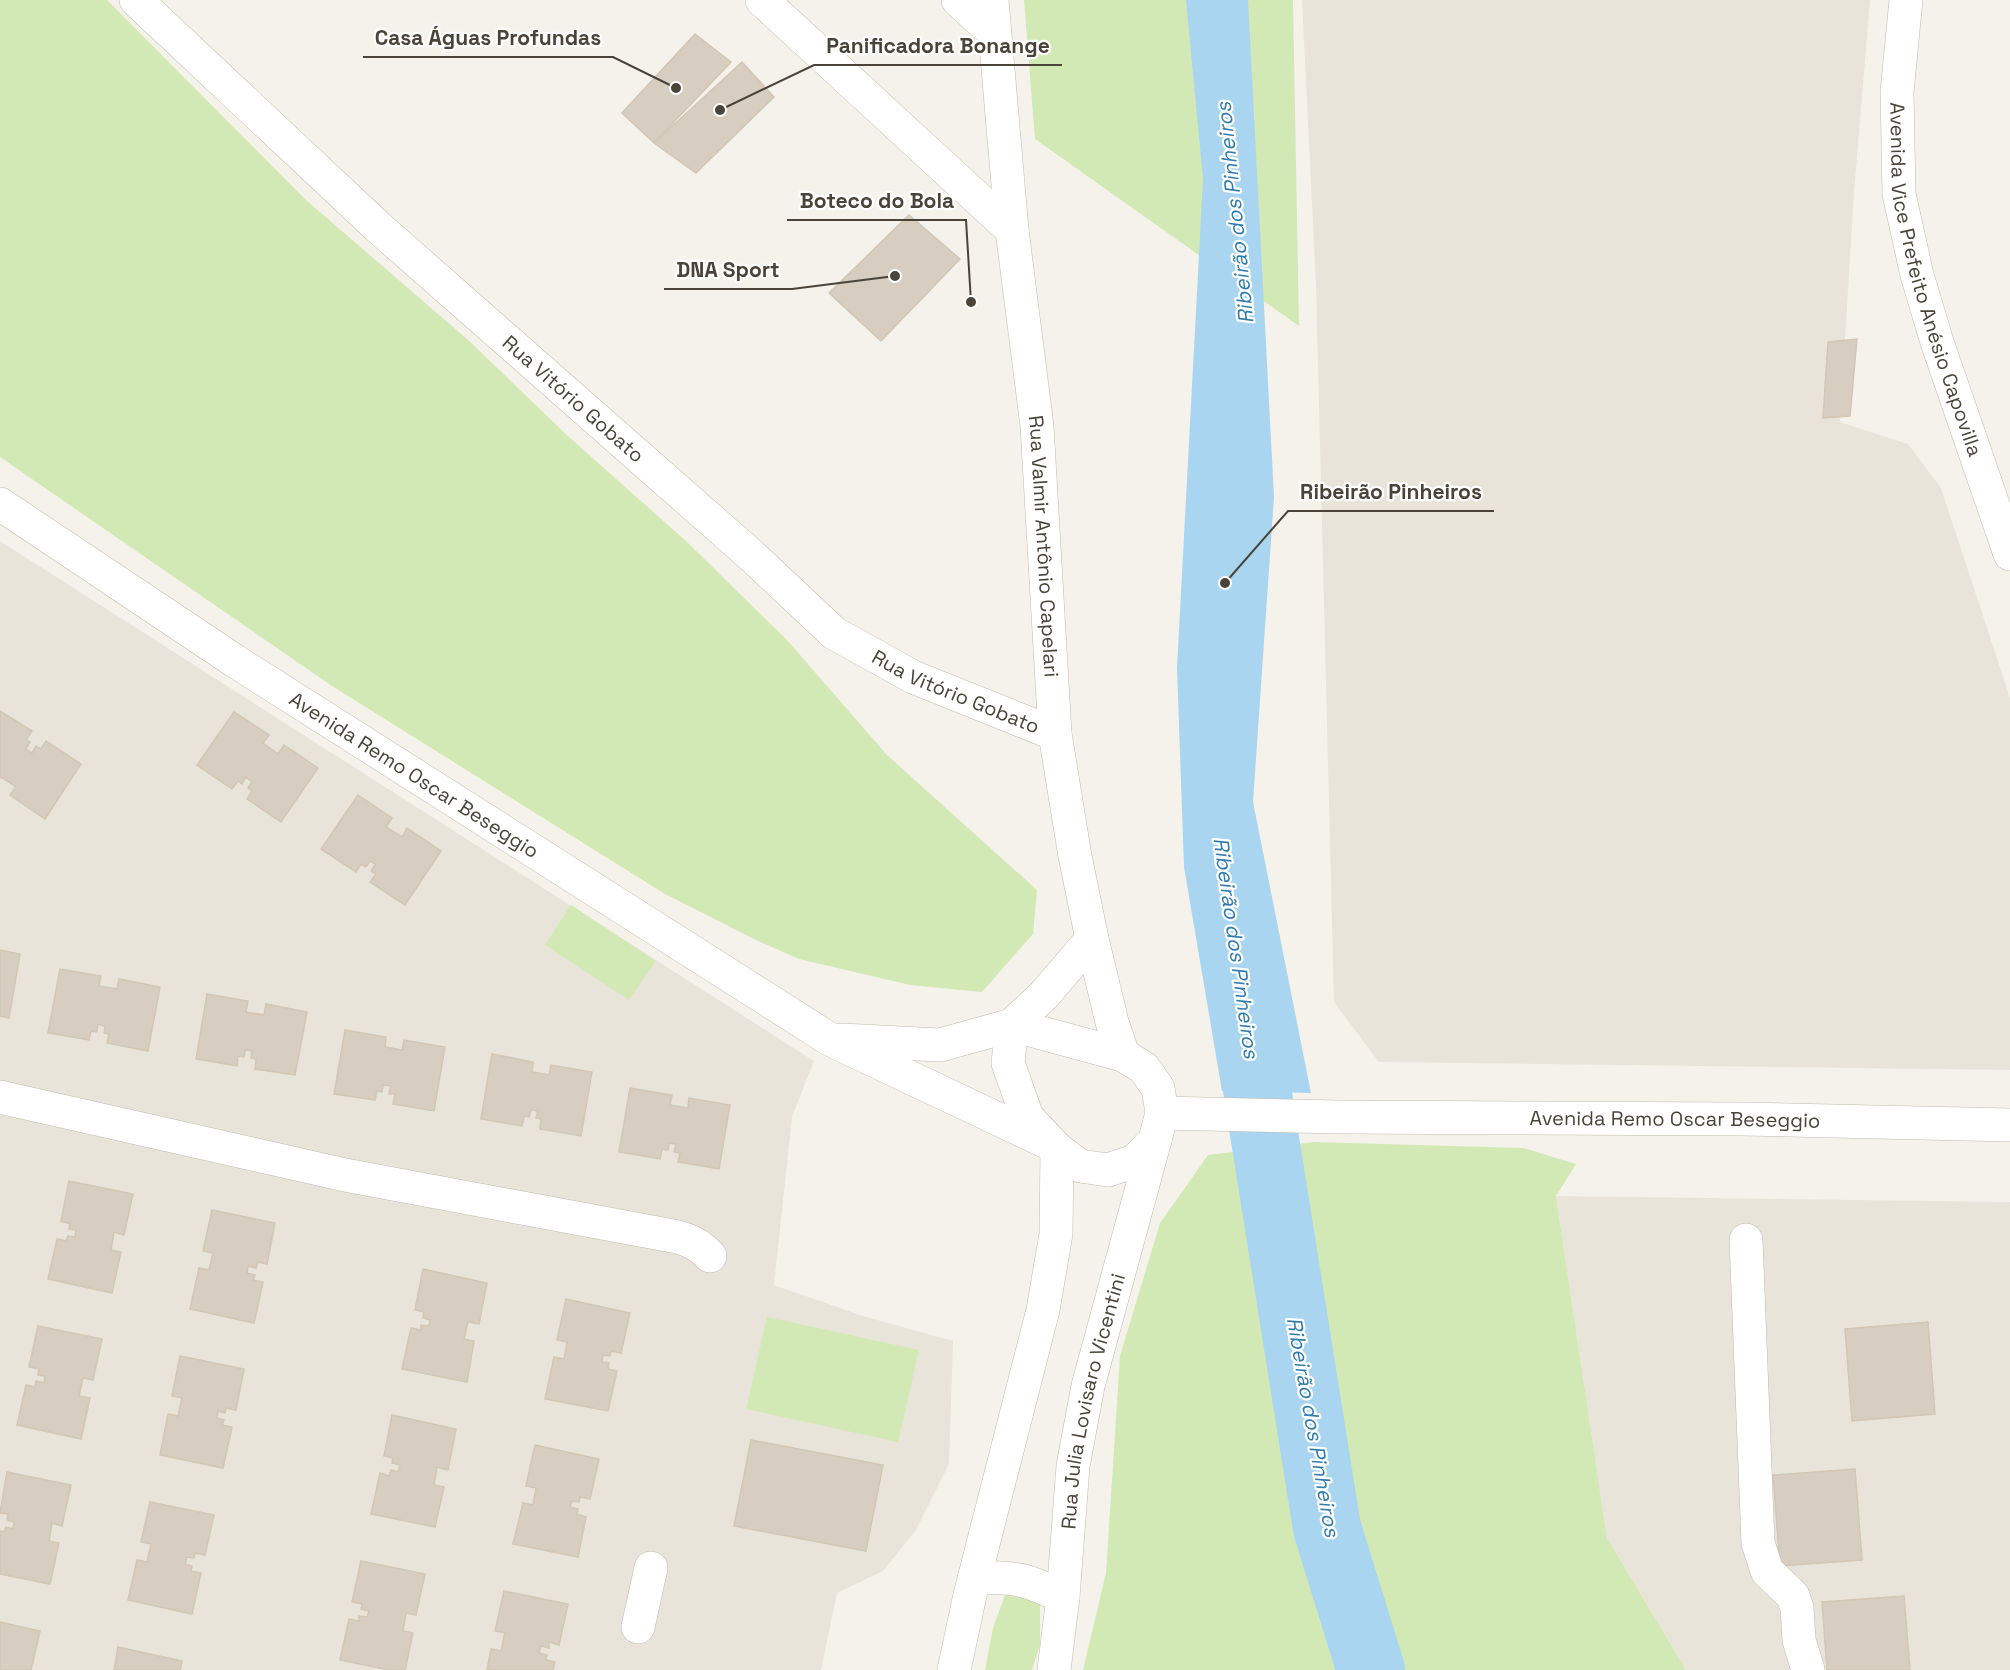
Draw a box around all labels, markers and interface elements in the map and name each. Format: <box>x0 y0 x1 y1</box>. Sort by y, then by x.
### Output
callout: Casa Águas Profundas <box>363 18 613 57</box>
text: Casa Águas Profundas <box>375 24 601 51</box>
callout: Panificadora Bonange <box>814 26 1062 65</box>
text: Panificadora Bonange <box>826 32 1050 59</box>
water label: Ribeirão dos Pinheiros <box>1209 100 1260 325</box>
street label: Avenida Vice Prefeito Anésio Capovilla <box>1884 102 1988 460</box>
callout: Boteco do Bola <box>787 181 966 220</box>
text: Boteco do Bola <box>800 187 954 214</box>
callout: DNA Sport <box>664 250 792 289</box>
text: DNA Sport <box>676 256 780 283</box>
street label: Rua Vitório Gobato <box>497 330 650 468</box>
street label: Rua Valmir Antônio Capelari <box>1023 414 1065 678</box>
callout: Ribeirão Pinheiros <box>1288 472 1494 511</box>
text: Ribeirão Pinheiros <box>1300 478 1482 505</box>
street label: Rua Vitório Gobato <box>867 644 1043 739</box>
street label: Avenida Remo Oscar Beseggio <box>285 686 544 864</box>
water label: Ribeirão dos Pinheiros <box>1208 836 1266 1061</box>
street label: Avenida Remo Oscar Beseggio <box>1529 1105 1821 1134</box>
street label: Rua Julia Lovisaro Vicentini <box>1055 1271 1131 1530</box>
water label: Ribeirão dos Pinheiros <box>1281 1315 1346 1540</box>

